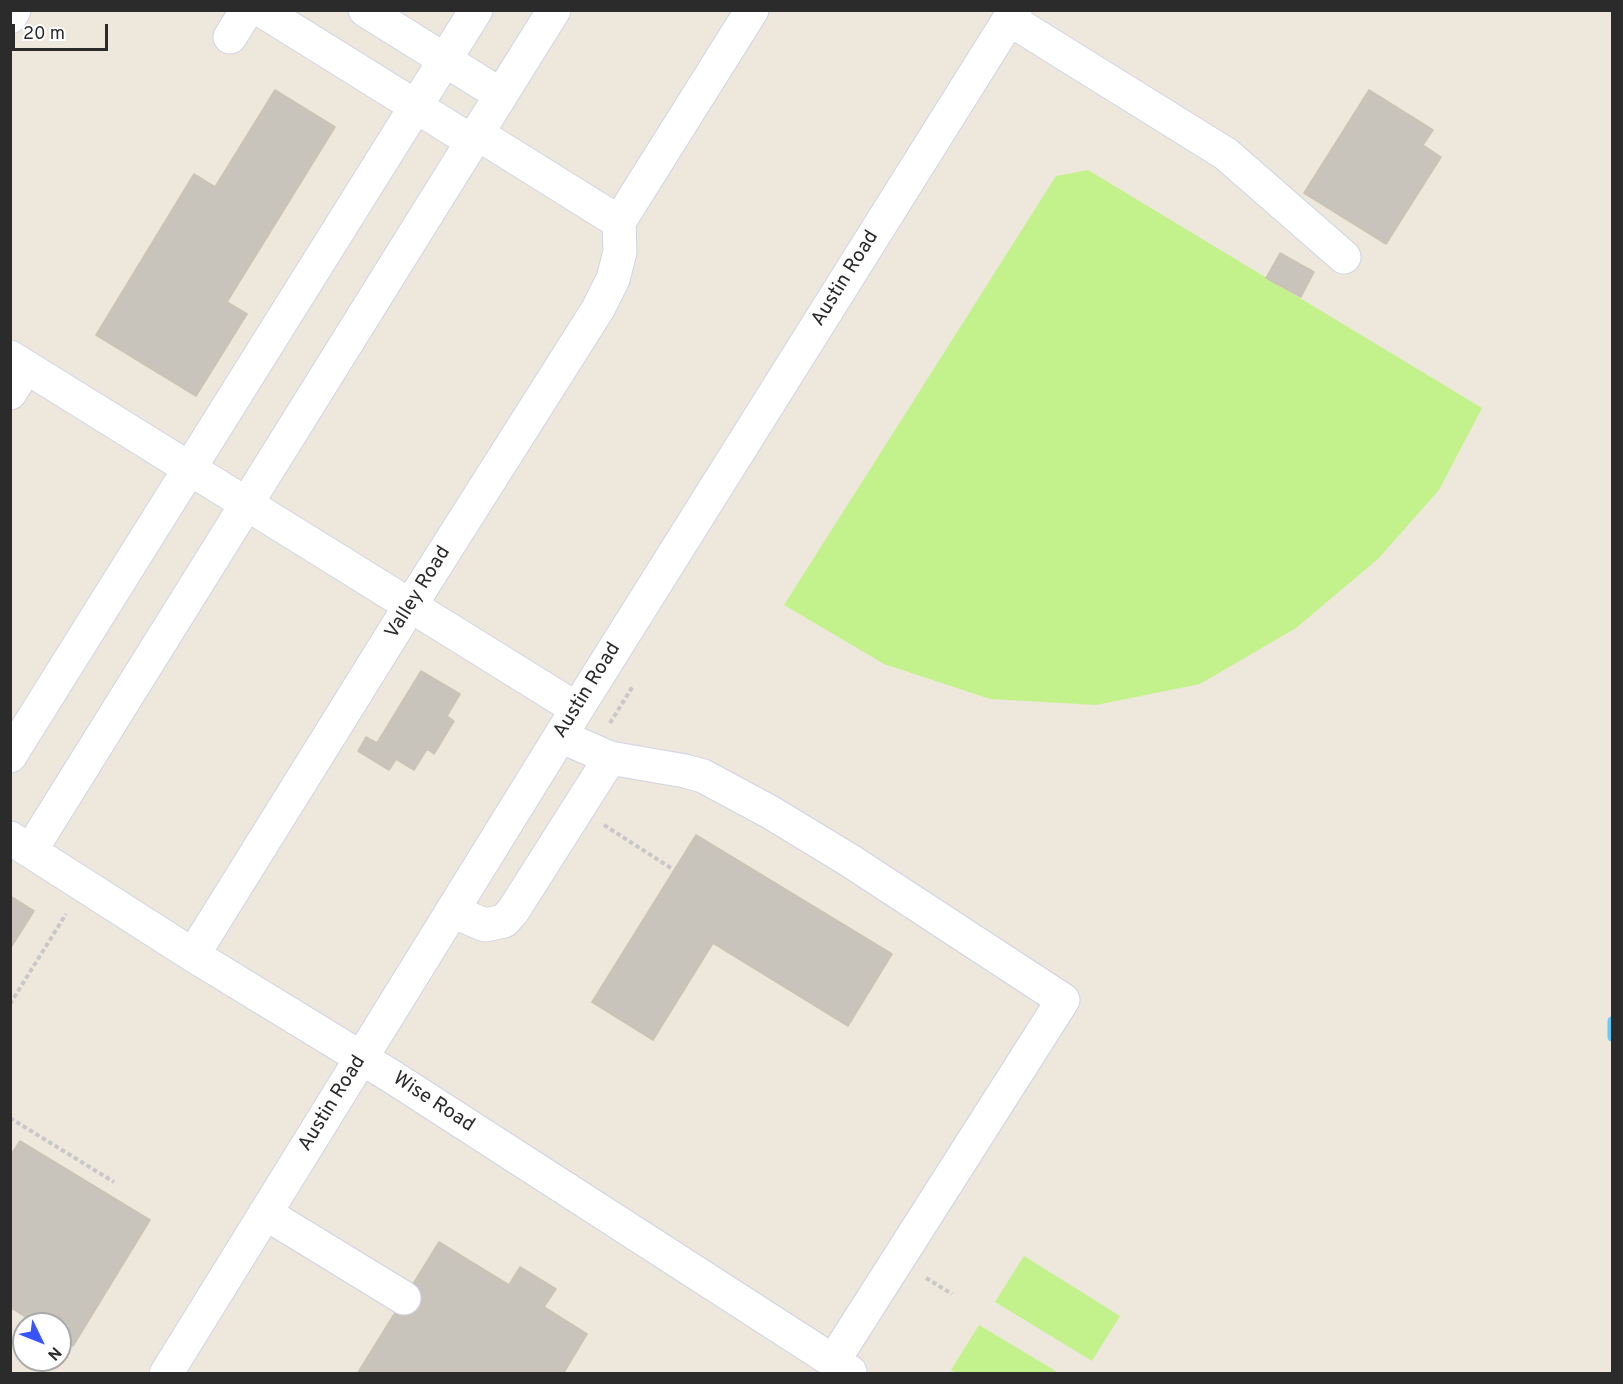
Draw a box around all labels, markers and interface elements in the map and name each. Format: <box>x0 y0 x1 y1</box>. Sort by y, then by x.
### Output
scale bar <box>15 12 111 50</box>
text: 20 m <box>23 23 65 46</box>
street label: Austin Road <box>807 227 885 331</box>
street label: Valley Road <box>381 542 457 644</box>
street label: Austin Road <box>549 639 627 743</box>
street label: Austin Road <box>294 1052 372 1156</box>
street label: Wise Road <box>388 1068 478 1138</box>
north arrow <box>12 1312 72 1372</box>
text: N <box>42 1342 65 1364</box>

